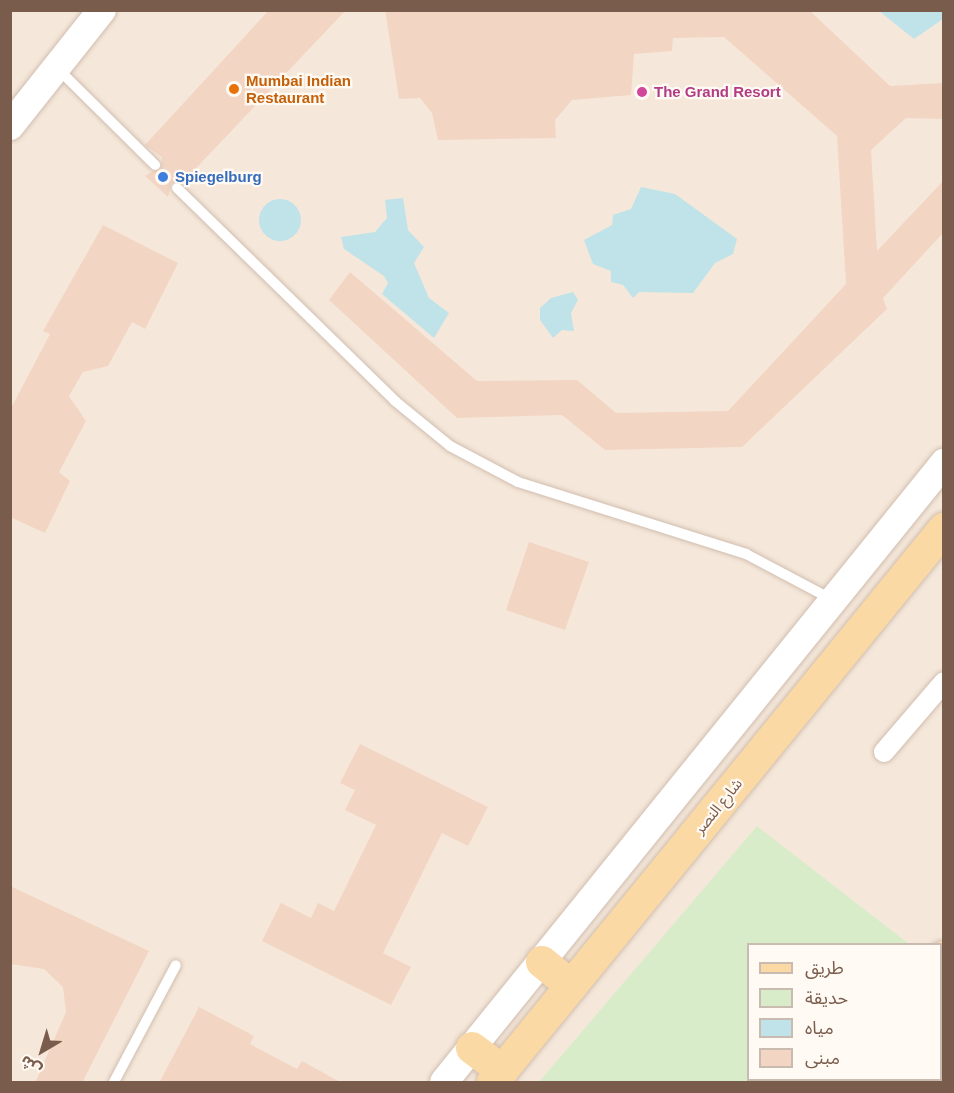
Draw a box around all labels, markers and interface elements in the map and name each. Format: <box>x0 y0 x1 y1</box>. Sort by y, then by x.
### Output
place label: Mumbai Indian Restaurant <box>246 71 351 106</box>
marker: Mumbai Indian Restaurant <box>227 82 241 96</box>
place label: The Grand Resort <box>654 83 781 101</box>
marker: The Grand Resort <box>635 85 649 99</box>
place label: Spiegelburg <box>175 168 262 186</box>
marker: Spiegelburg <box>156 170 170 184</box>
street label: شارع النصر <box>690 775 746 837</box>
legend <box>747 943 942 1081</box>
text: طريق <box>805 958 844 978</box>
text: حديقة <box>805 988 848 1008</box>
text: مياه <box>805 1018 834 1038</box>
north arrow <box>12 1021 72 1081</box>
text: مبنى <box>805 1048 840 1068</box>
text: ش <box>17 1052 44 1079</box>

